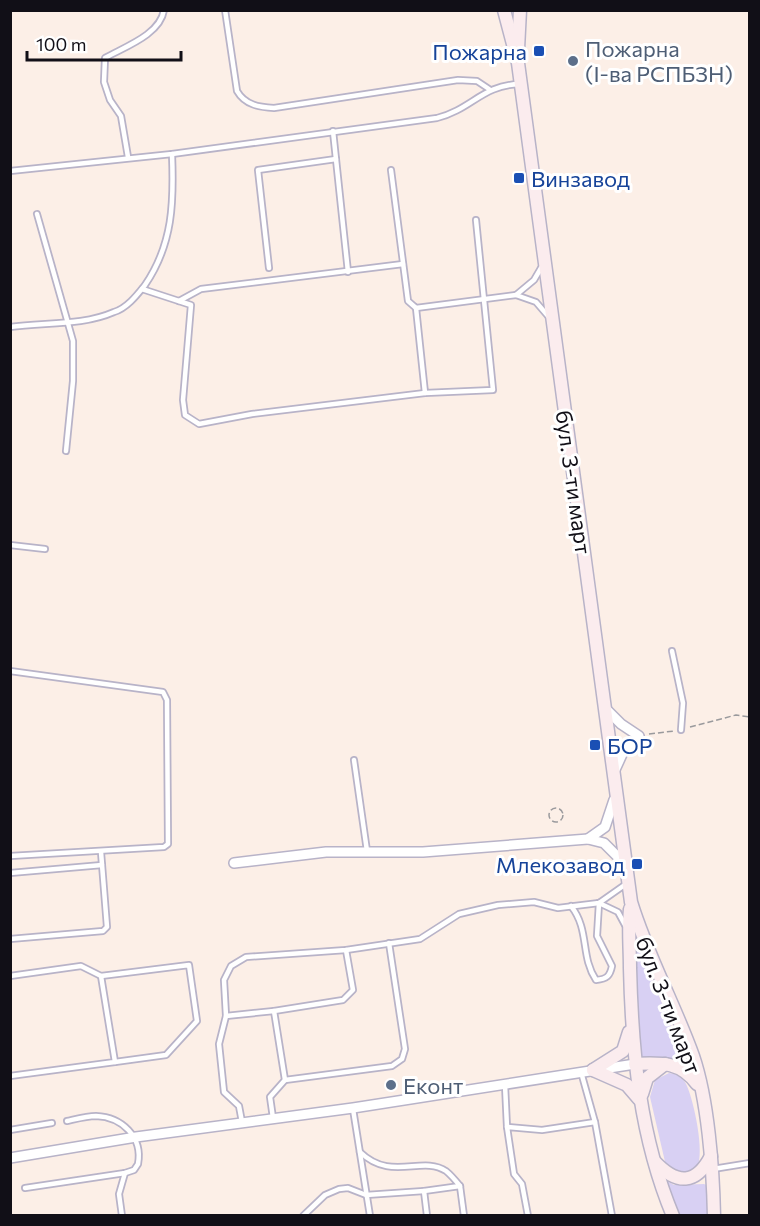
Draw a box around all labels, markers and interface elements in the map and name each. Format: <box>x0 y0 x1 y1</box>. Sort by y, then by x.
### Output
scale bar <box>27 24 182 62</box>
text: 100 m <box>36 33 86 55</box>
place label: Пожарна (I-ва РСПБЗН) <box>585 35 733 87</box>
place label: Пожарна <box>432 38 527 65</box>
marker: Пожарна <box>532 44 546 58</box>
marker: Пожарна (I-ва РСПБЗН) <box>566 54 580 68</box>
place label: Винзавод <box>531 165 630 192</box>
marker: Винзавод <box>512 171 526 185</box>
street label: бул. 3-ти март <box>551 408 597 556</box>
place label: БОР <box>607 732 653 759</box>
marker: БОР <box>588 738 602 752</box>
place label: Млекозавод <box>496 851 625 878</box>
marker: Млекозавод <box>630 857 644 871</box>
street label: бул. 3-ти март <box>630 933 708 1077</box>
place label: Еконт <box>403 1072 463 1099</box>
marker: Еконт <box>384 1078 398 1092</box>

